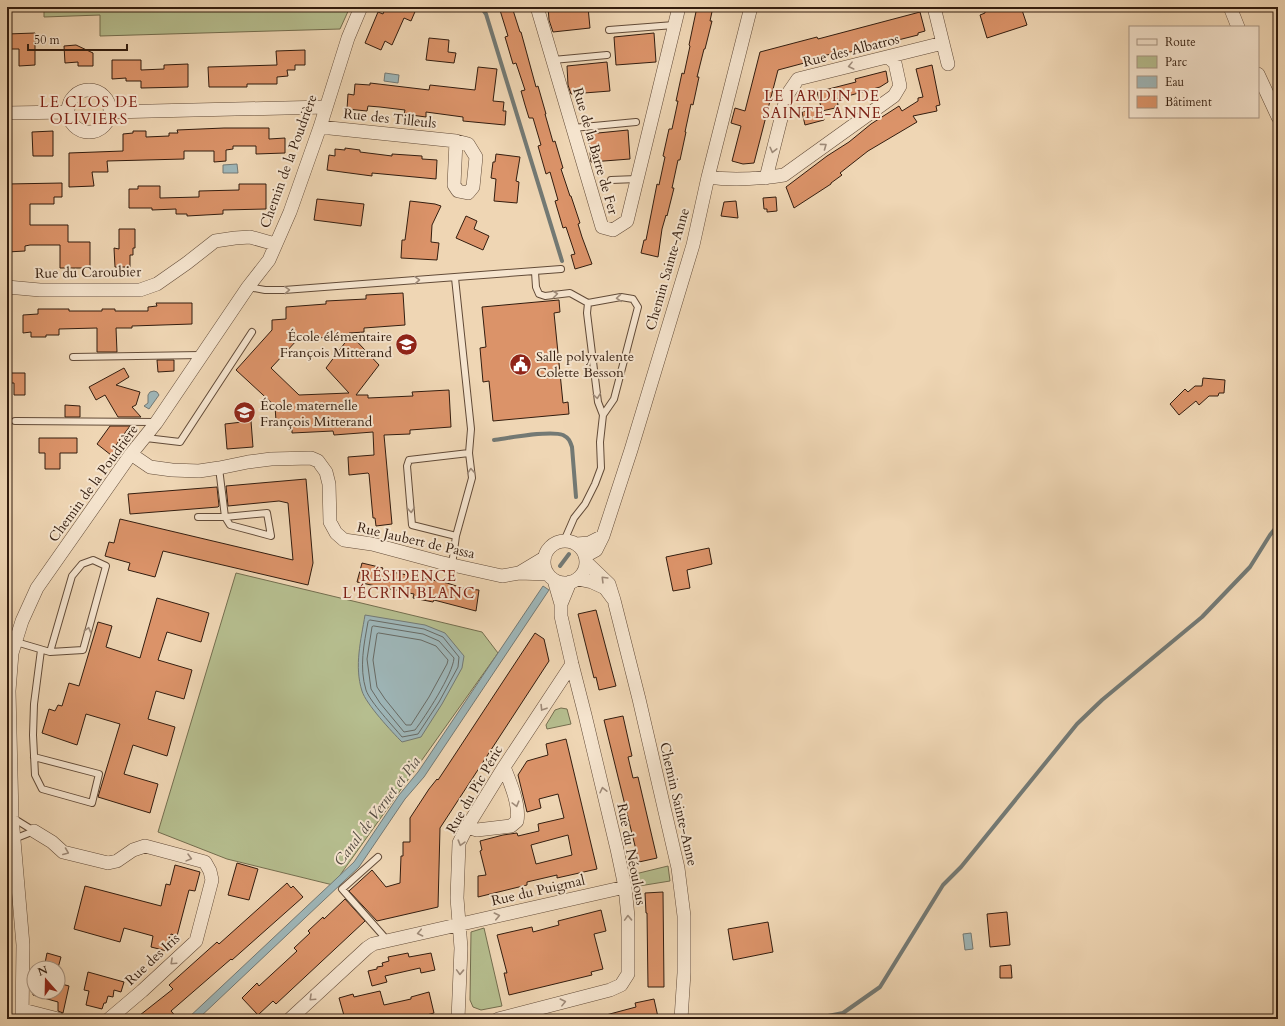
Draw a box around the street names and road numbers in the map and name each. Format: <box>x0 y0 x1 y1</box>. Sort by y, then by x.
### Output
street label: Rue des Albatros <box>801 29 902 72</box>
street label: Rue de la Barre de Fer <box>568 85 623 218</box>
street label: Chemin de la Poudrière <box>255 92 322 231</box>
street label: Rue des Tilleuls <box>343 104 438 133</box>
street label: Chemin Sainte-Anne <box>641 206 694 333</box>
street label: Rue du Caroubier <box>35 262 142 283</box>
street label: Chemin de la Poudrière <box>44 421 143 546</box>
street label: Rue Jaubert de Passa <box>355 518 477 563</box>
street label: Chemin Sainte-Anne <box>655 740 702 868</box>
street label: Rue du Pic Péric <box>441 742 507 837</box>
street label: Rue du Néoulous <box>612 802 651 907</box>
street label: Rue du Puigmal <box>489 870 587 910</box>
street label: Rue des Iris <box>121 929 184 990</box>

